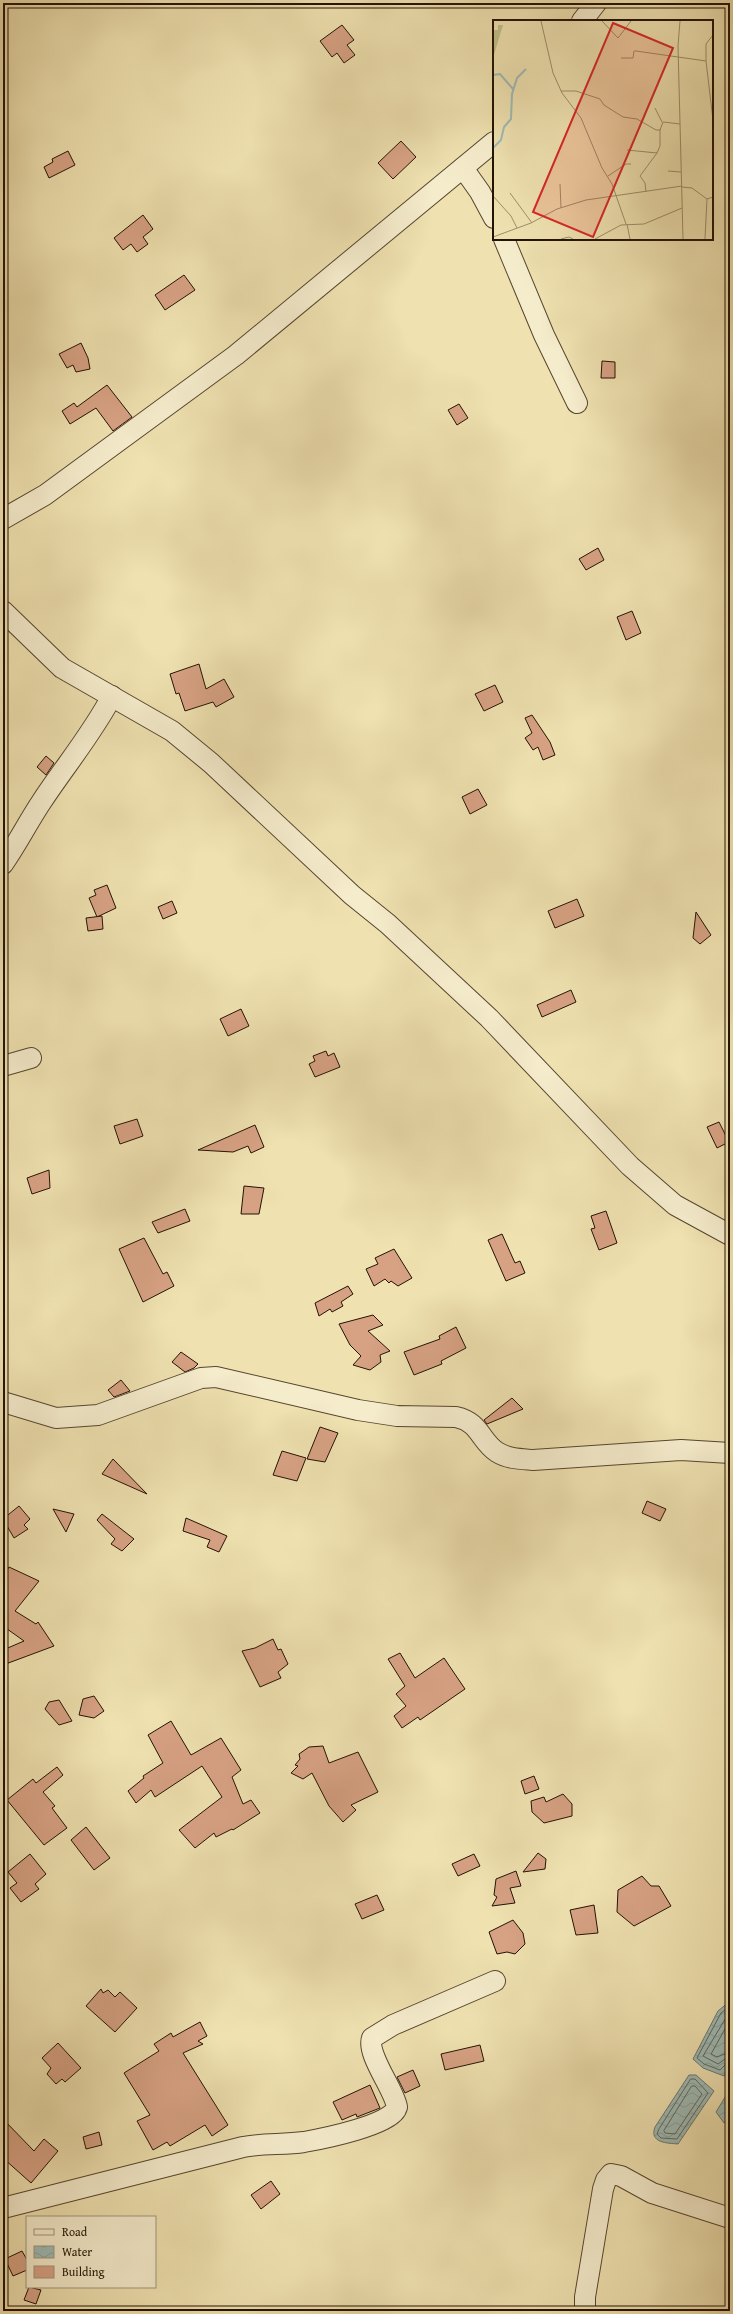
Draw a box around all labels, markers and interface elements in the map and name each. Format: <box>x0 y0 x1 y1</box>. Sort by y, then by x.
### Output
inset map <box>493 20 713 240</box>
legend <box>26 2216 156 2288</box>
text: Road <box>62 2223 88 2240</box>
text: Water <box>62 2243 92 2260</box>
text: Building <box>62 2263 105 2280</box>

